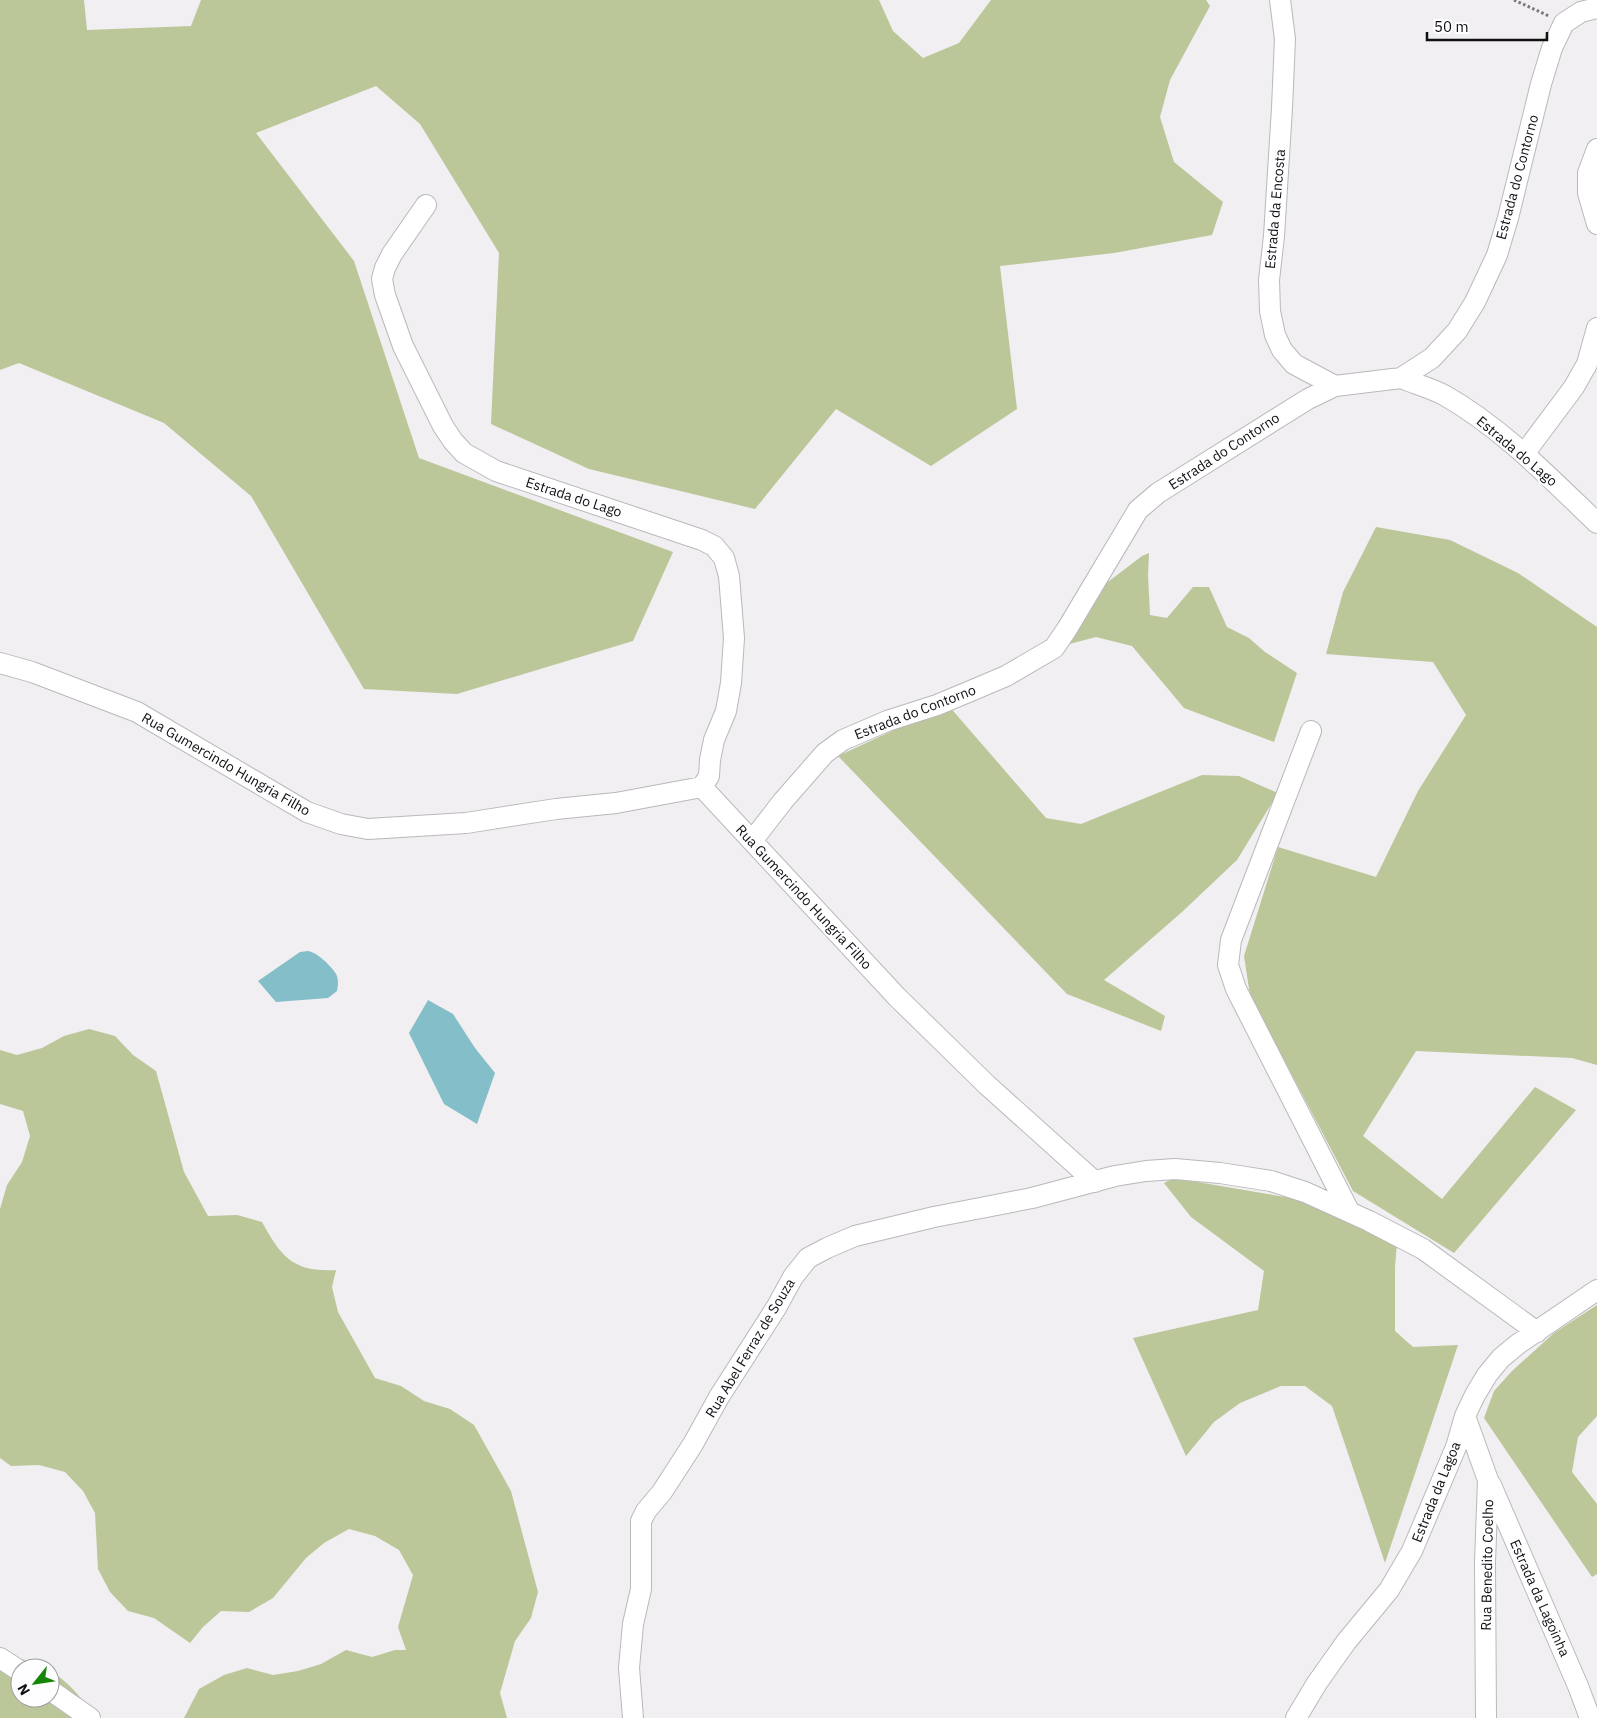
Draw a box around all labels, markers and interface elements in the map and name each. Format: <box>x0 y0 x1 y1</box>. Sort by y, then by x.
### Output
scale bar <box>1427 10 1547 42</box>
text: 50 m <box>1434 17 1469 36</box>
street label: Estrada do Contorno <box>1492 112 1542 241</box>
street label: Estrada da Encosta <box>1261 148 1289 270</box>
street label: Estrada do Contorno <box>1165 408 1283 494</box>
street label: Estrada do Lago <box>1473 412 1561 490</box>
street label: Estrada do Lago <box>524 473 625 521</box>
street label: Estrada do Contorno <box>852 680 978 743</box>
street label: Rua Gumercindo Hungria Filho <box>139 708 314 820</box>
street label: Rua Gumercindo Hungria Filho <box>732 821 876 973</box>
street label: Rua Abel Ferraz de Souza <box>701 1275 799 1421</box>
street label: Estrada da Lagoa <box>1408 1438 1465 1545</box>
street label: Rua Benedito Coelho <box>1477 1499 1497 1631</box>
street label: Estrada da Lagoinha <box>1506 1536 1574 1660</box>
north arrow <box>10 1658 60 1708</box>
text: N <box>13 1681 34 1698</box>

